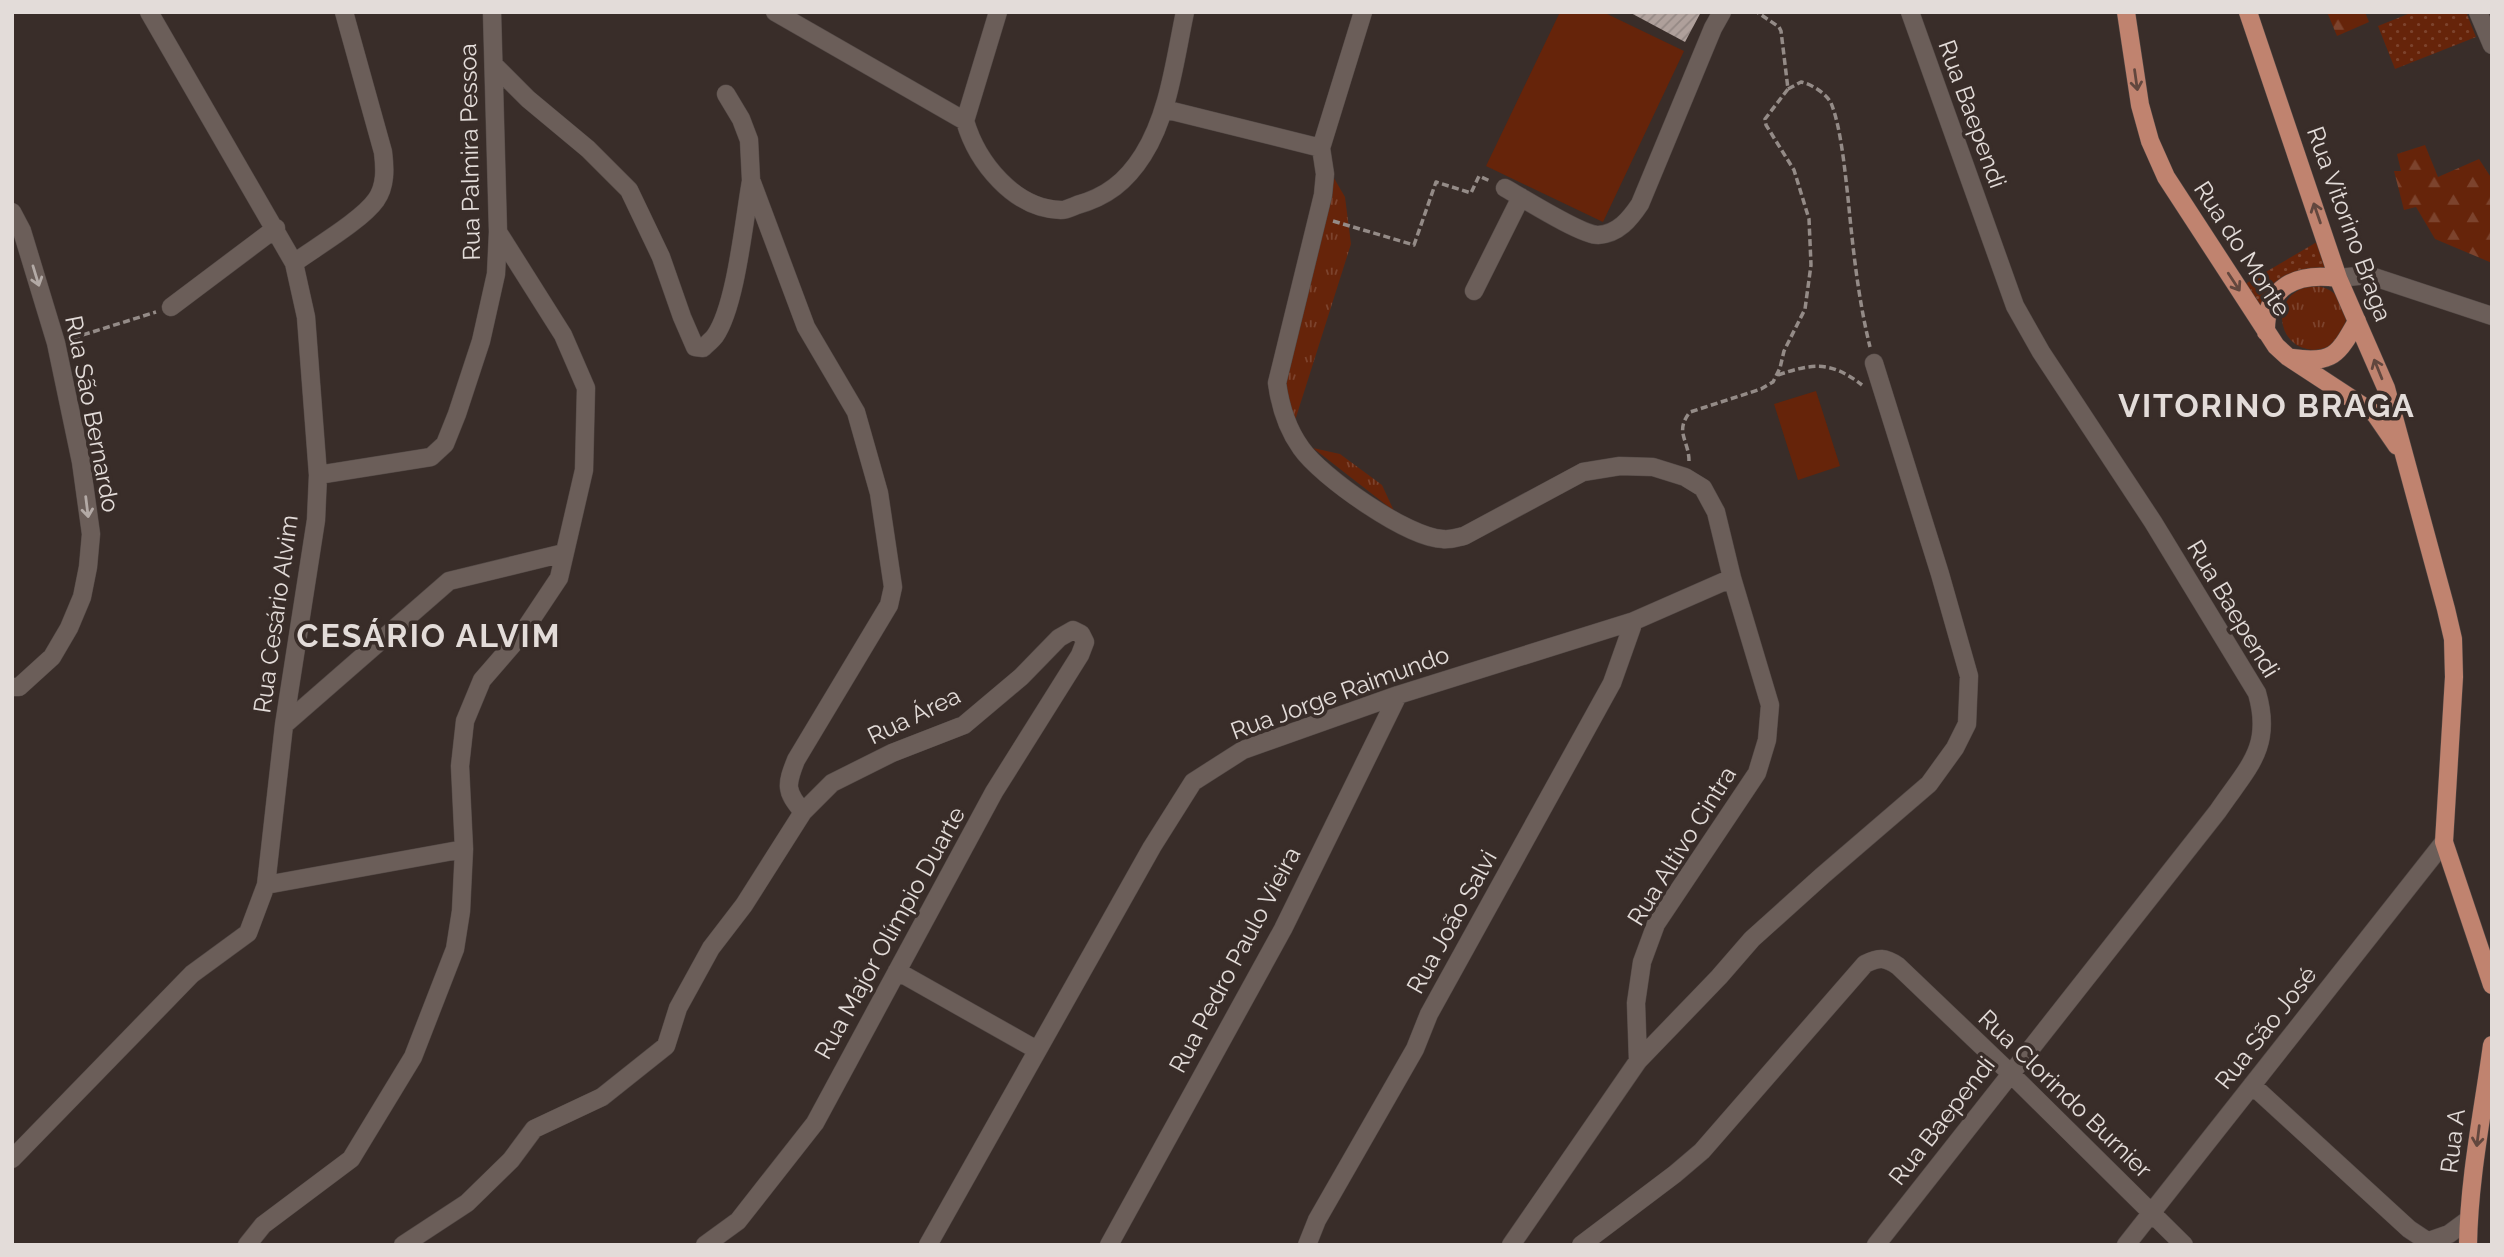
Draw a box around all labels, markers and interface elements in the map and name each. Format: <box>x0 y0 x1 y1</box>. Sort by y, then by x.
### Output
street label: Rua Baependi <box>1932 36 2013 192</box>
street label: Rua Palmira Pessoa <box>453 43 486 261</box>
one-way arrow <box>2130 68 2143 91</box>
street label: Rua Vitorino Braga <box>2301 122 2398 325</box>
street label: Rua do Monte <box>2188 176 2297 322</box>
one-way arrow <box>2310 203 2322 225</box>
one-way arrow <box>30 264 43 286</box>
one-way arrow <box>2227 272 2241 292</box>
street label: Rua São Bernardo <box>59 313 126 515</box>
one-way arrow <box>2371 358 2384 380</box>
district label: VITORINO BRAGA <box>2118 387 2416 424</box>
one-way arrow <box>81 495 94 518</box>
street label: Rua Cesário Alvim <box>247 513 304 715</box>
street label: Rua Baependi <box>2181 535 2286 683</box>
district label: CESÁRIO ALVIM <box>297 617 561 654</box>
street label: Rua Jorge Raimundo <box>1227 640 1453 746</box>
street label: Rua Área <box>863 681 965 750</box>
street label: Rua Altivo Cintra <box>1621 761 1742 931</box>
street label: Rua Major Olímpio Duarte <box>808 802 971 1064</box>
street label: Rua Pedro Paulo Vieira <box>1163 842 1306 1078</box>
street label: Rua João Salvi <box>1400 845 1503 998</box>
street label: Rua São José <box>2209 961 2322 1095</box>
street label: Rua Clorindo Burnier <box>1973 1003 2158 1184</box>
street label: Rua Baependi <box>1882 1051 2001 1191</box>
street label: Rua A <box>2434 1107 2471 1175</box>
one-way arrow <box>2471 1125 2484 1147</box>

